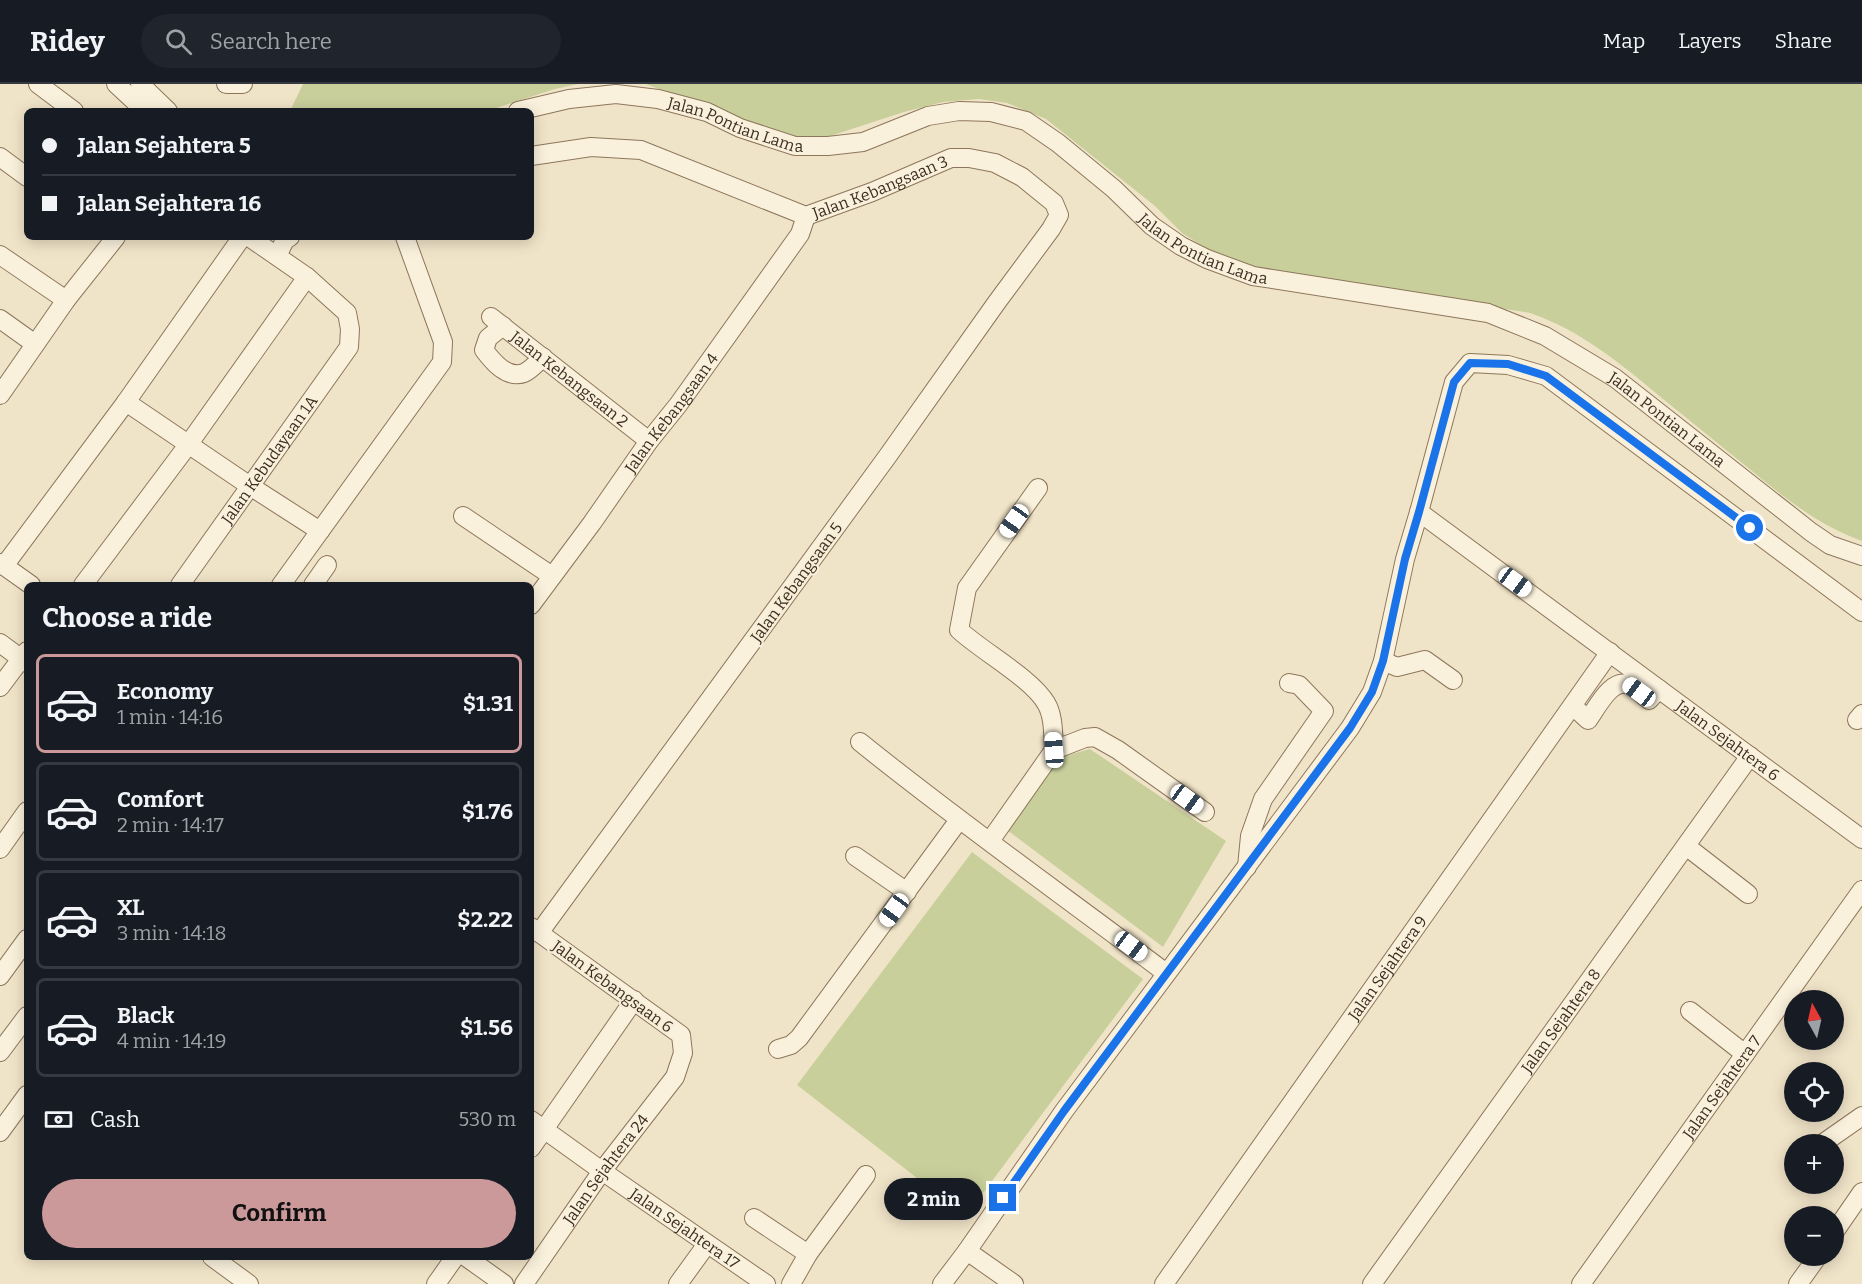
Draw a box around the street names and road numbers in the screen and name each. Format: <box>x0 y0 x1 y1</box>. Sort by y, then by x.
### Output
street label: Jalan Pontian Lama <box>665 93 803 156</box>
street label: Jalan Kebangsaan 3 <box>809 152 951 223</box>
street label: Jalan Pontian Lama <box>1134 209 1269 288</box>
street label: Jalan Kebangsaan 2 <box>506 327 632 431</box>
street label: Jalan Kebangsaan 4 <box>620 349 723 477</box>
street label: Jalan Pontian Lama <box>1605 367 1729 471</box>
street label: Jalan Kebudayaan 1A <box>217 391 322 529</box>
street label: Jalan Kebangsaan 5 <box>746 519 846 647</box>
street label: Jalan Sejahtera 6 <box>1672 696 1783 785</box>
street label: Jalan Sejahtera 9 <box>1344 912 1431 1025</box>
street label: Jalan Kebangsaan 6 <box>548 936 677 1037</box>
street label: Jalan Sejahtera 8 <box>1517 965 1605 1077</box>
street label: Jalan Sejahtera 7 <box>1678 1032 1765 1143</box>
street label: Jalan Sejahtera 24 <box>559 1110 653 1229</box>
street label: Jalan Sejahtera 17 <box>625 1184 743 1273</box>

